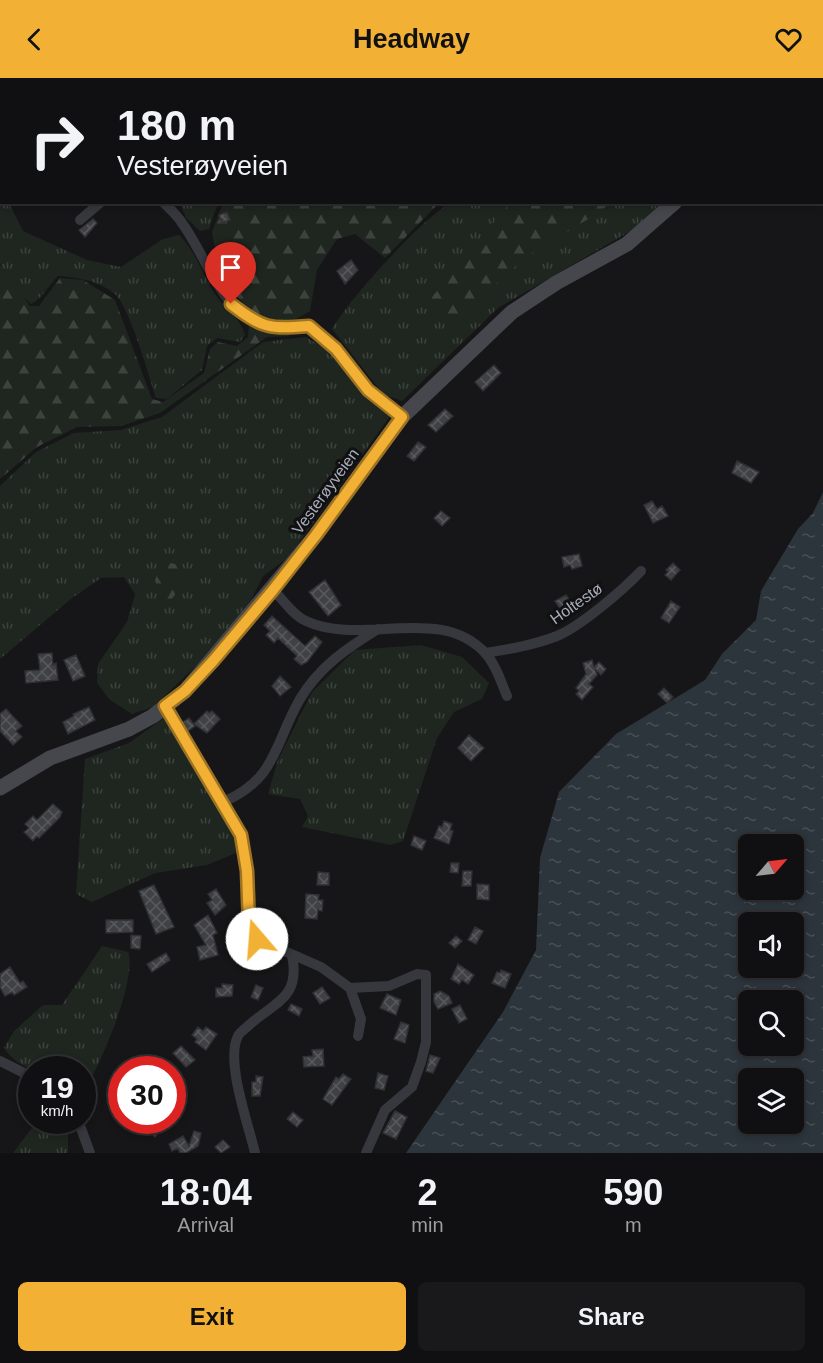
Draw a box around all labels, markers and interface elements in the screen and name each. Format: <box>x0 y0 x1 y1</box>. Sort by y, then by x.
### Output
icon: back <box>18 23 51 56</box>
icon: heart <box>772 23 805 56</box>
text: Headway <box>353 24 470 54</box>
icon: right <box>18 102 96 180</box>
text: 180 m <box>117 102 236 149</box>
text: Vesterøyveien <box>117 151 288 181</box>
pin <box>205 242 256 304</box>
icon: arrive <box>214 251 247 284</box>
street label: Vesterøyveien <box>289 445 362 537</box>
street label: Holtestø <box>547 579 606 627</box>
north arrow <box>738 834 804 900</box>
map controls <box>738 834 804 1134</box>
position arrow <box>225 907 289 971</box>
button: sound <box>738 912 804 978</box>
button: search <box>738 990 804 1056</box>
speed limit sign: 30 <box>108 1056 186 1134</box>
button: layers <box>738 1068 804 1134</box>
text: 19 <box>40 1071 74 1104</box>
text: km/h <box>41 1102 73 1119</box>
text: 18:04 <box>160 1172 252 1213</box>
text: 2 <box>417 1172 437 1213</box>
text: 590 <box>603 1172 663 1213</box>
text: Arrival <box>177 1214 234 1236</box>
text: min <box>411 1214 444 1236</box>
text: m <box>625 1214 642 1236</box>
button: Exit <box>18 1282 406 1351</box>
button: Share <box>418 1282 805 1351</box>

